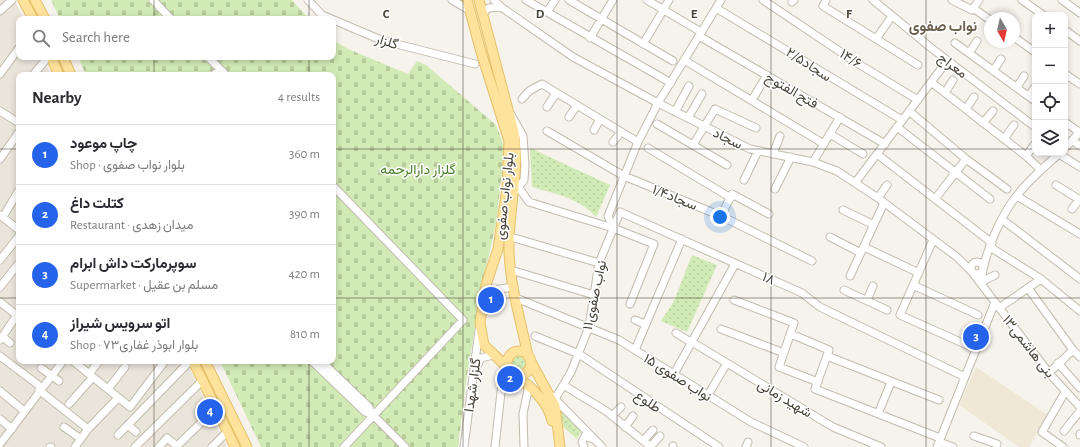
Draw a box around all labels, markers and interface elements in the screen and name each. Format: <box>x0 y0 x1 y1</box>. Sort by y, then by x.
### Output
text: C <box>383 8 390 21</box>
text: D <box>536 8 545 21</box>
text: E <box>691 8 698 21</box>
text: F <box>846 8 853 21</box>
north arrow <box>984 12 1020 48</box>
map controls <box>1032 12 1068 156</box>
button: + <box>1032 12 1068 48</box>
search box <box>16 16 336 60</box>
district label: نواب صفوی <box>909 19 977 35</box>
icon: search <box>30 27 52 49</box>
text: Search here <box>62 30 130 45</box>
street label: گلزار <box>372 30 400 53</box>
street label: ۲/۵سجاد <box>783 45 833 85</box>
street label: ۱۴/۶ <box>837 47 864 71</box>
button: − <box>1032 48 1068 84</box>
street label: معراج <box>933 50 970 84</box>
street label: فتح الفتوح <box>761 70 820 114</box>
button: locate <box>1032 84 1068 120</box>
text: Nearby <box>32 89 82 106</box>
text: 4 results <box>278 91 320 104</box>
button: layers <box>1032 120 1068 156</box>
street label: سجاد <box>710 126 745 153</box>
text: چاپ موعود <box>70 136 137 151</box>
text: 1 <box>43 148 47 161</box>
text: 360 m <box>289 148 320 161</box>
street label: بلوار نواب صفوی <box>493 152 518 241</box>
text: Shop · بلوار نواب صفوی <box>70 159 185 172</box>
park label: گلزار دارالرحمه <box>380 162 456 178</box>
street label: ۱/۴سجاد <box>650 183 699 214</box>
text: کتلت داغ <box>70 196 124 211</box>
your location <box>710 207 730 227</box>
text: 2 <box>42 208 48 221</box>
text: 390 m <box>289 208 320 221</box>
text: Restaurant · میدان زهدی <box>70 219 193 232</box>
text: سوپرمارکت داش ابرام <box>70 256 196 271</box>
street label: ۱۱نواب صفوی <box>581 259 610 332</box>
text: 3 <box>42 268 48 281</box>
text: 420 m <box>288 268 320 281</box>
street label: ۱۸ <box>760 270 777 288</box>
text: Supermarket · مسلم بن عقیل <box>70 279 218 292</box>
pin: 1 <box>478 285 504 315</box>
street label: بنی هاشمی۱۳ <box>999 313 1057 381</box>
text: اتو سرویس شیراز <box>70 316 170 331</box>
pin: 3 <box>963 322 989 352</box>
text: 4 <box>42 328 48 341</box>
text: 810 m <box>290 328 320 341</box>
text: Shop · بلوار ابوذر غفاری۷۳ <box>70 339 198 352</box>
street label: نواب صفوی ۱۵ <box>640 351 714 405</box>
street label: گلزار شهدا <box>461 357 485 413</box>
pin: 2 <box>497 364 523 394</box>
street label: شهید زمانی <box>754 377 814 421</box>
street label: طلوع <box>630 388 663 418</box>
pin: 4 <box>197 397 223 427</box>

